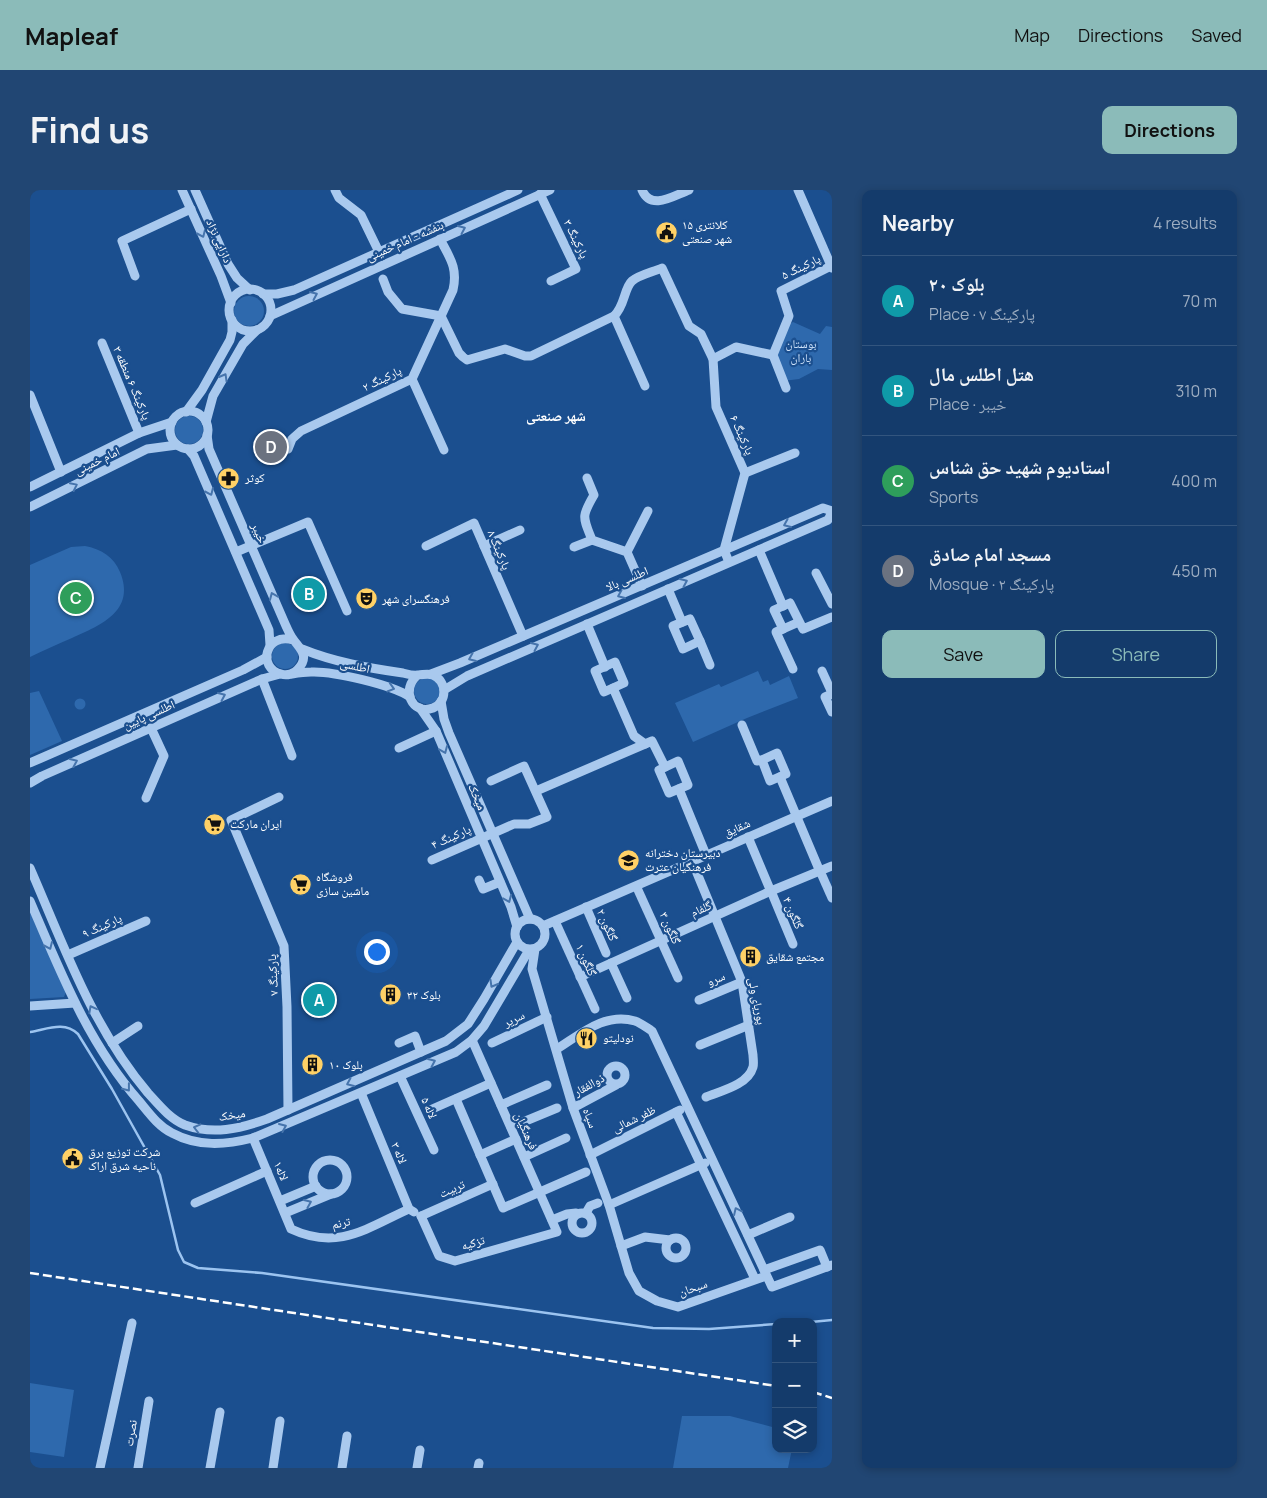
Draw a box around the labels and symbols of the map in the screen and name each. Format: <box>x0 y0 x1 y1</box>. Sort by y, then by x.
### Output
street label: دارایی نژاد <box>202 216 237 265</box>
street label: بنفشه - امام خمینی <box>363 216 446 265</box>
street label: پارکینگ ۳ <box>560 216 593 262</box>
place label: کلانتری ۱۵ شهر صنعتی <box>682 216 732 247</box>
public building icon: کلانتری ۱۵ شهر صنعتی <box>654 220 678 244</box>
one-way arrow <box>457 225 466 235</box>
one-way arrow <box>196 229 207 238</box>
street label: پارکینگ ۵ <box>778 250 824 283</box>
one-way arrow <box>309 291 318 301</box>
park label: بوستان باران <box>785 335 817 366</box>
street label: پارکینگ ۶ منطقه ۳ <box>109 343 156 423</box>
street label: پارکینگ ۲ <box>359 362 405 395</box>
one-way arrow <box>217 374 227 383</box>
district label: شهر صنعتی <box>526 406 586 425</box>
street label: پارکینگ ۶ <box>726 412 759 458</box>
pin: D <box>255 428 287 466</box>
street label: امام خمینی <box>71 442 122 479</box>
pharmacy icon: کوثر <box>217 466 241 490</box>
place label: کوثر <box>244 469 265 486</box>
one-way arrow <box>69 482 78 492</box>
one-way arrow <box>204 487 214 496</box>
one-way arrow <box>783 517 792 528</box>
street label: خیبر <box>247 519 271 546</box>
street label: پارکینگ ۸ <box>483 527 516 573</box>
street label: اطلسی بالا <box>603 562 651 595</box>
pin: B <box>293 575 325 613</box>
one-way arrow <box>679 577 688 588</box>
pin: C <box>60 579 92 617</box>
theatre icon: فرهنگسرای شهر <box>354 587 378 611</box>
one-way arrow <box>617 588 626 599</box>
place label: فرهنگسرای شهر <box>381 590 450 607</box>
one-way arrow <box>268 592 279 601</box>
one-way arrow <box>530 642 539 653</box>
one-way arrow <box>468 652 477 663</box>
street label: اطلسی <box>339 654 372 677</box>
one-way arrow <box>386 682 394 692</box>
one-way arrow <box>217 692 226 703</box>
street label: اطلسی پایین <box>120 696 177 733</box>
one-way arrow <box>437 745 448 754</box>
one-way arrow <box>69 757 78 768</box>
street label: میخک <box>464 781 491 813</box>
supermarket icon: ایران مارکت <box>202 812 226 836</box>
street label: شقایق <box>721 814 753 841</box>
place label: ایران مارکت <box>230 815 282 832</box>
street label: پارکینگ ۴ <box>428 820 474 853</box>
place label: دبیرستان دخترانه فرهنگیان عترت <box>645 844 721 875</box>
school or university icon: دبیرستان دخترانه فرهنگیان عترت <box>617 848 641 872</box>
place label: فروشگاه ماشین سازی <box>316 868 369 899</box>
supermarket icon: فروشگاه ماشین سازی <box>288 872 312 896</box>
street label: گلگون ۴ <box>779 894 808 932</box>
one-way arrow <box>502 895 512 903</box>
street label: گلفام <box>688 896 714 921</box>
street label: گلگون ۲ <box>593 906 622 944</box>
street label: پارکینگ ۹ <box>79 909 125 942</box>
street label: گلگون ۳ <box>656 909 685 947</box>
your location <box>364 939 390 965</box>
one-way arrow <box>43 941 54 950</box>
street label: گلگون ۱ <box>572 941 601 979</box>
building icon: مجتمع شقایق <box>738 945 762 969</box>
place label: مجتمع شقایق <box>766 948 824 965</box>
street label: پارکینگ ۷ <box>263 953 282 996</box>
street label: سرو <box>704 967 728 990</box>
street label: پوریای ولی <box>745 976 770 1026</box>
one-way arrow <box>489 979 499 988</box>
pin: A <box>303 981 335 1019</box>
building icon: بلوک ۳۲ <box>379 983 403 1007</box>
place label: بلوک ۳۲ <box>407 986 441 1003</box>
one-way arrow <box>88 1005 98 1014</box>
street label: سریر <box>499 1006 527 1031</box>
restaurant icon: نودلیتو <box>575 1026 599 1050</box>
place label: نودلیتو <box>603 1029 634 1046</box>
building icon: بلوک ۱۰ <box>301 1053 325 1077</box>
place label: بلوک ۱۰ <box>329 1056 363 1073</box>
one-way arrow <box>427 1058 436 1068</box>
street label: ذوالفقار <box>569 1069 607 1100</box>
one-way arrow <box>346 1077 355 1088</box>
one-way arrow <box>122 1082 130 1091</box>
street label: لاله ۵ <box>417 1094 442 1121</box>
street label: ظفر شمالی <box>609 1101 658 1136</box>
street label: میخک <box>217 1104 247 1125</box>
street label: سپاه <box>579 1105 602 1130</box>
street label: فرهنگیان <box>511 1109 542 1152</box>
one-way arrow <box>278 1122 287 1133</box>
one-way arrow <box>193 1123 201 1133</box>
street label: لاله ۳ <box>387 1139 412 1166</box>
place label: شرکت توزیع برق ناحیه شرق اراک <box>88 1143 161 1174</box>
public building icon: شرکت توزیع برق ناحیه شرق اراک <box>60 1147 84 1171</box>
street label: لاله۱ <box>270 1158 293 1183</box>
street label: تربیت <box>436 1175 468 1202</box>
one-way arrow <box>303 1199 312 1210</box>
one-way arrow <box>732 1207 743 1216</box>
street label: ترنم <box>330 1212 352 1233</box>
street label: تزکیه <box>459 1231 487 1254</box>
street label: سبحان <box>676 1275 710 1300</box>
street label: نصرت <box>120 1418 141 1447</box>

